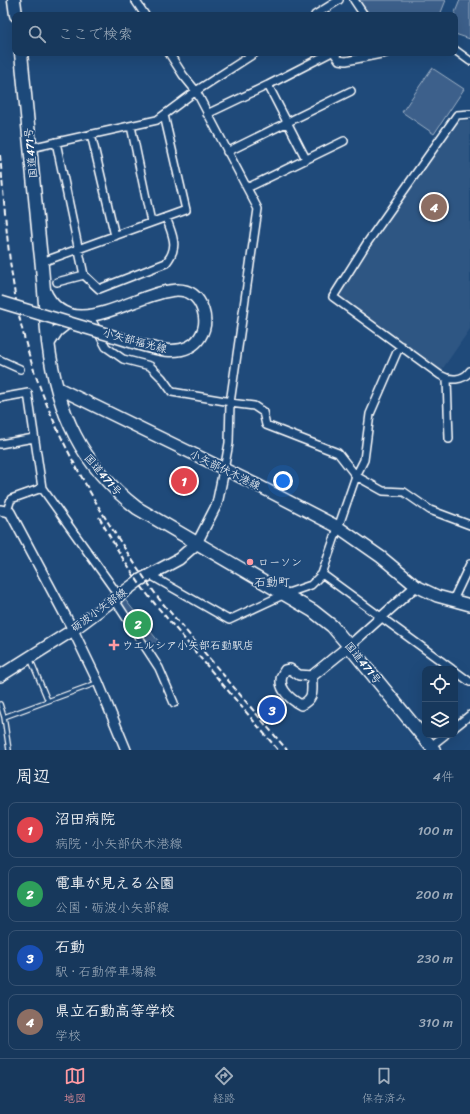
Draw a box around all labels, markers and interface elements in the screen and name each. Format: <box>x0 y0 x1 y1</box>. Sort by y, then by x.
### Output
search box <box>12 12 458 56</box>
text: ここで検索 <box>58 21 133 47</box>
icon: search <box>26 23 48 45</box>
street label: 国道471号 <box>19 127 43 179</box>
pin: 4 <box>421 192 447 222</box>
street label: 小矢部福光線 <box>101 323 169 359</box>
street label: 小矢部伏木港線 <box>186 445 264 495</box>
street label: 国道471号 <box>79 450 127 500</box>
pin: 1 <box>171 466 197 496</box>
your location <box>273 471 293 491</box>
place label: ローソン <box>258 553 302 572</box>
marker: ローソン <box>245 557 255 567</box>
district label: 石動町 <box>254 571 290 593</box>
street label: 砺波小矢部線 <box>67 583 131 637</box>
pin: 2 <box>125 609 151 639</box>
place label: ウエルシア小矢部石動駅店 <box>122 636 254 655</box>
street label: 国道471号 <box>340 637 386 689</box>
marker: ウエルシア小矢部石動駅店 <box>109 640 119 650</box>
map controls <box>422 666 458 738</box>
button: locate <box>422 666 458 702</box>
pin: 3 <box>259 695 285 725</box>
button: layers <box>422 702 458 738</box>
text: 周辺 <box>16 761 50 791</box>
text: 4件 <box>433 765 454 788</box>
text: 沼田病院 <box>55 806 115 832</box>
text: 1 <box>27 819 33 842</box>
text: 100 m <box>418 819 453 842</box>
text: 病院 · 小矢部伏木港線 <box>55 832 182 855</box>
text: 電車が見える公園 <box>55 870 175 896</box>
text: 2 <box>26 883 34 906</box>
text: 200 m <box>416 883 453 906</box>
text: 公園 · 砺波小矢部線 <box>55 896 169 919</box>
text: 石動 <box>55 934 85 960</box>
text: 3 <box>26 947 34 970</box>
text: 230 m <box>417 947 453 970</box>
text: 駅 · 石動停車場線 <box>55 960 156 983</box>
text: 県立石動高等学校 <box>55 998 175 1024</box>
text: 4 <box>26 1011 34 1034</box>
text: 310 m <box>419 1011 453 1034</box>
text: 学校 <box>55 1024 81 1047</box>
tab: 地図 <box>64 1065 86 1108</box>
tab: 経路 <box>213 1065 235 1108</box>
tab: 保存済み <box>362 1065 406 1108</box>

